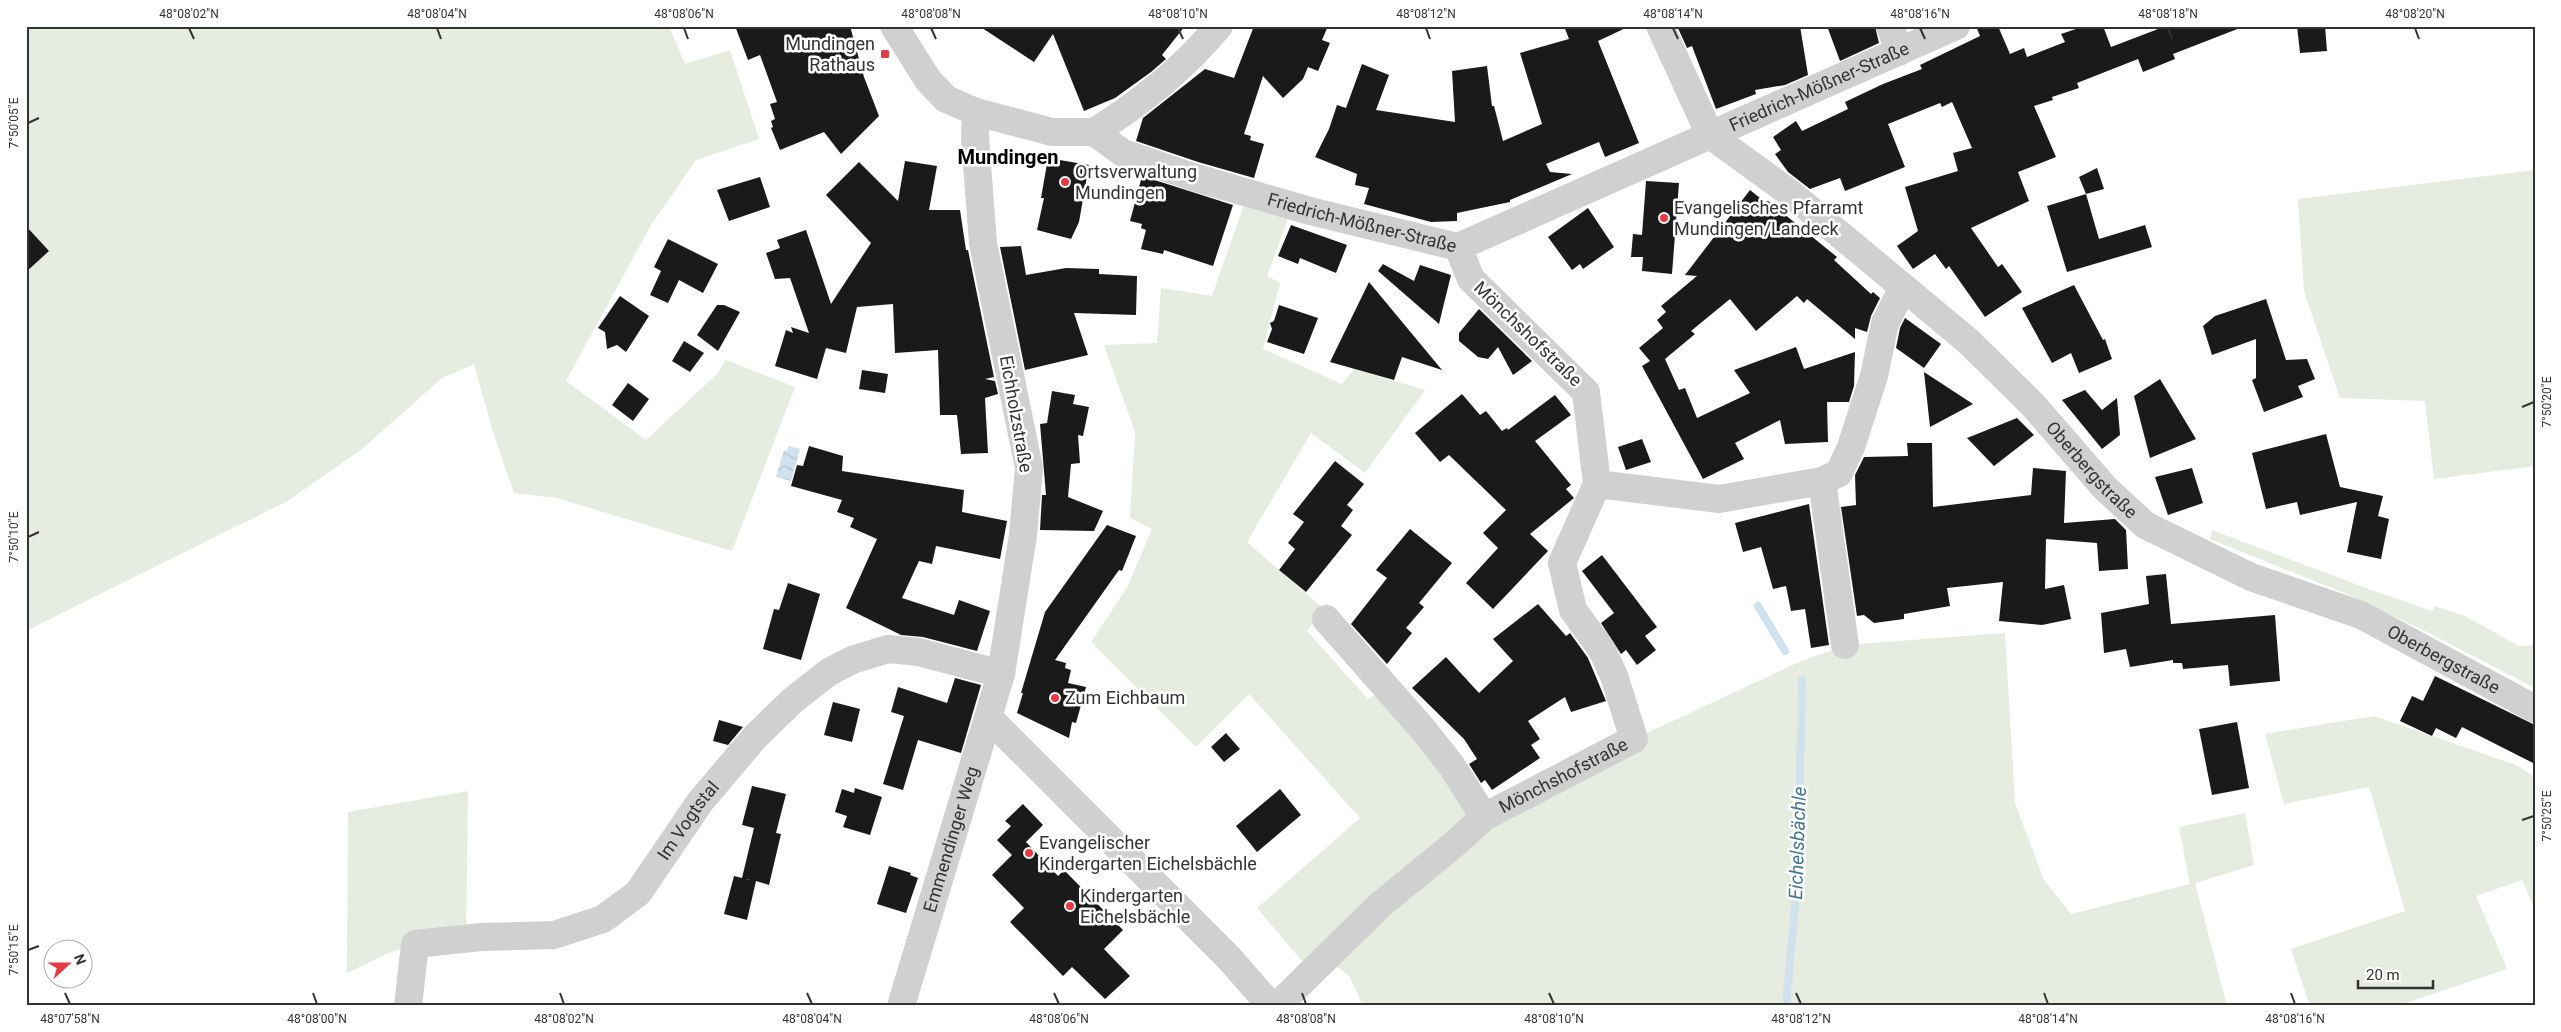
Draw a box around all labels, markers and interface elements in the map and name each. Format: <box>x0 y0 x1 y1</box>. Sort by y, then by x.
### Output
text: 48°08'02"N <box>159 7 219 21</box>
text: 48°08'04"N <box>407 7 467 21</box>
text: 48°08'06"N <box>654 7 714 21</box>
text: 48°08'08"N <box>901 7 961 21</box>
text: 48°08'10"N <box>1148 7 1208 21</box>
text: 48°08'12"N <box>1396 7 1456 21</box>
text: 48°08'14"N <box>1643 7 1703 21</box>
text: 48°08'16"N <box>1890 7 1950 21</box>
text: 48°08'18"N <box>2138 7 2198 21</box>
text: 48°08'20"N <box>2385 7 2445 21</box>
place label: Mundingen Rathaus <box>785 33 875 75</box>
street label: Friedrich-Mößner-Straße <box>1726 37 1912 135</box>
marker: Mundingen Rathaus <box>879 48 891 60</box>
text: 7°50'05"E <box>7 97 21 148</box>
district label: Mundingen <box>957 145 1059 169</box>
place label: Ortsverwaltung Mundingen <box>1075 161 1197 203</box>
marker: Ortsverwaltung Mundingen <box>1059 176 1071 188</box>
street label: Friedrich-Mößner-Straße <box>1265 188 1459 256</box>
place label: Evangelisches Pfarramt Mundingen/Landeck <box>1674 197 1863 239</box>
marker: Evangelisches Pfarramt Mundingen/Landeck <box>1658 212 1670 224</box>
street label: Mönchshofstraße <box>1470 277 1587 390</box>
street label: Eichholzstraße <box>996 354 1037 474</box>
text: 7°50'20"E <box>2540 376 2554 427</box>
street label: Oberbergstraße <box>2042 417 2142 523</box>
text: 7°50'10"E <box>7 511 21 562</box>
street label: Oberbergstraße <box>2384 620 2504 698</box>
place label: Zum Eichbaum <box>1065 687 1185 708</box>
marker: Zum Eichbaum <box>1049 692 1061 704</box>
street label: Mönchshofstraße <box>1495 733 1631 817</box>
street label: Emmendinger Weg <box>919 764 983 915</box>
street label: Im Vogtstal <box>653 777 723 864</box>
water label: Eichelsbächle <box>1784 786 1811 900</box>
text: 7°50'25"E <box>2540 790 2554 841</box>
place label: Evangelischer Kindergarten Eichelsbächle <box>1039 832 1257 874</box>
marker: Evangelischer Kindergarten Eichelsbächle <box>1023 847 1035 859</box>
place label: Kindergarten Eichelsbächle <box>1080 885 1190 927</box>
marker: Kindergarten Eichelsbächle <box>1064 900 1076 912</box>
text: 7°50'15"E <box>7 924 21 975</box>
north arrow <box>42 940 92 990</box>
text: N <box>71 952 89 967</box>
scale bar <box>2358 957 2434 989</box>
text: 20 m <box>2366 966 2400 984</box>
text: 48°07'58"N <box>40 1012 100 1026</box>
text: 48°08'00"N <box>287 1012 347 1026</box>
text: 48°08'02"N <box>534 1012 594 1026</box>
text: 48°08'04"N <box>782 1012 842 1026</box>
text: 48°08'06"N <box>1029 1012 1089 1026</box>
text: 48°08'08"N <box>1276 1012 1336 1026</box>
text: 48°08'10"N <box>1524 1012 1584 1026</box>
text: 48°08'12"N <box>1771 1012 1831 1026</box>
text: 48°08'14"N <box>2018 1012 2078 1026</box>
text: 48°08'16"N <box>2265 1012 2325 1026</box>

